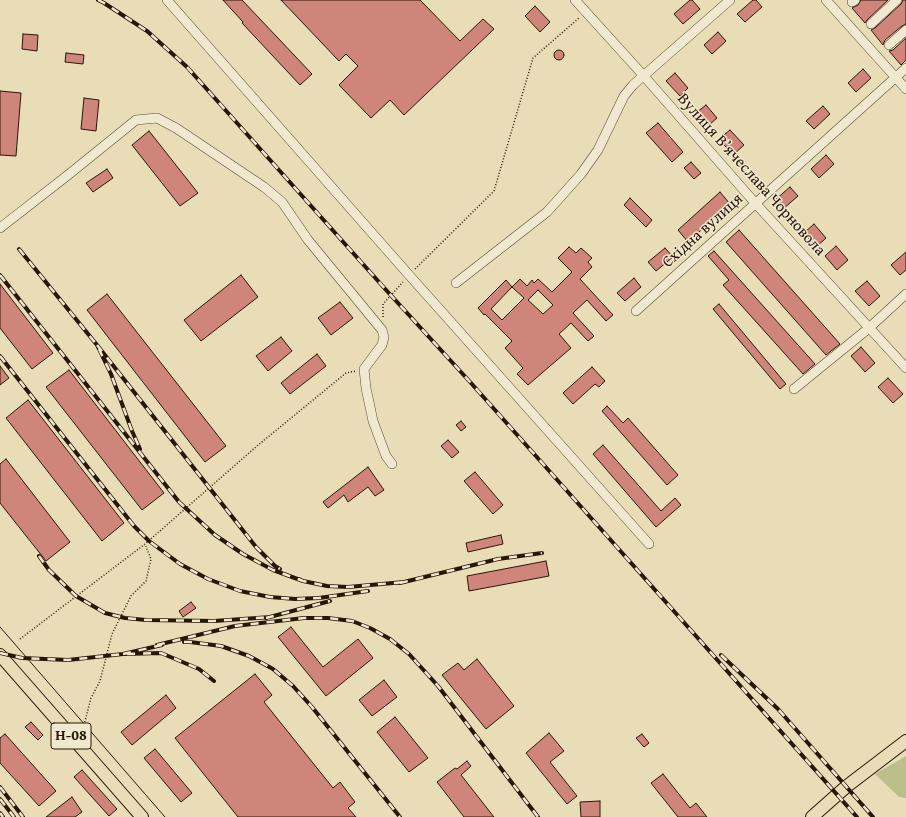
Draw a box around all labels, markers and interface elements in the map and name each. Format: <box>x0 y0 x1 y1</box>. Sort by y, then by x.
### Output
street label: Вулиця Вʼячеслава Чорновола <box>673 90 829 260</box>
street label: Східна вулиця <box>659 190 747 272</box>
road number: Н-08 <box>51 723 91 749</box>

